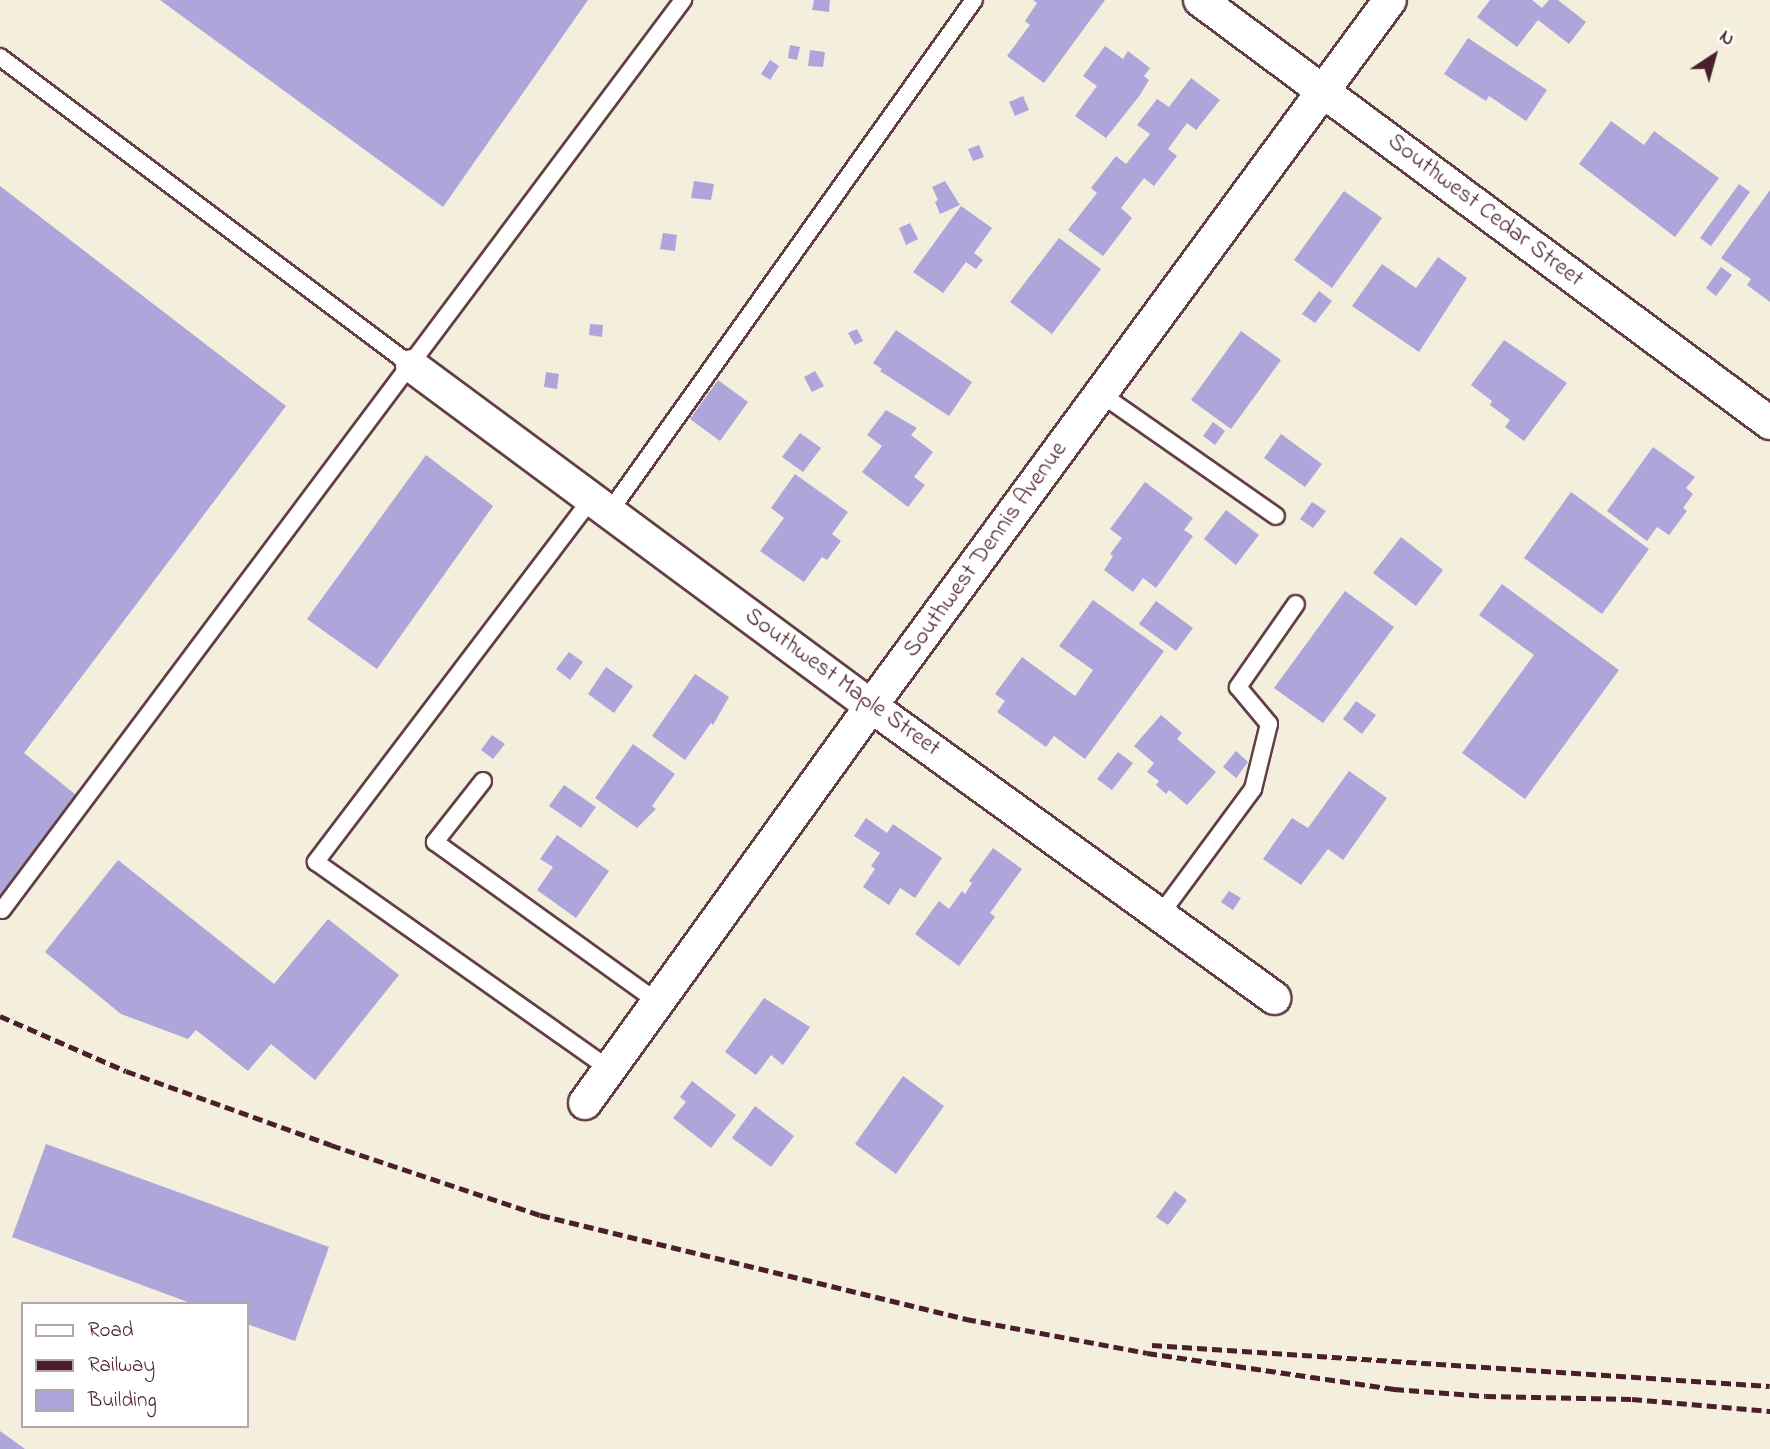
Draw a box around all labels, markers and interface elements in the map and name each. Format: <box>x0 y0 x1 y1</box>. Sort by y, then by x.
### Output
north arrow <box>1679 21 1749 91</box>
text: N <box>1714 24 1740 53</box>
street label: Southwest Cedar Street <box>1381 128 1589 294</box>
street label: Southwest Dennis Avenue <box>898 436 1074 664</box>
street label: Southwest Maple Street <box>739 602 945 764</box>
legend <box>21 1302 248 1428</box>
text: Road <box>88 1316 134 1346</box>
text: Railway <box>88 1351 155 1381</box>
text: Building <box>88 1386 157 1416</box>

